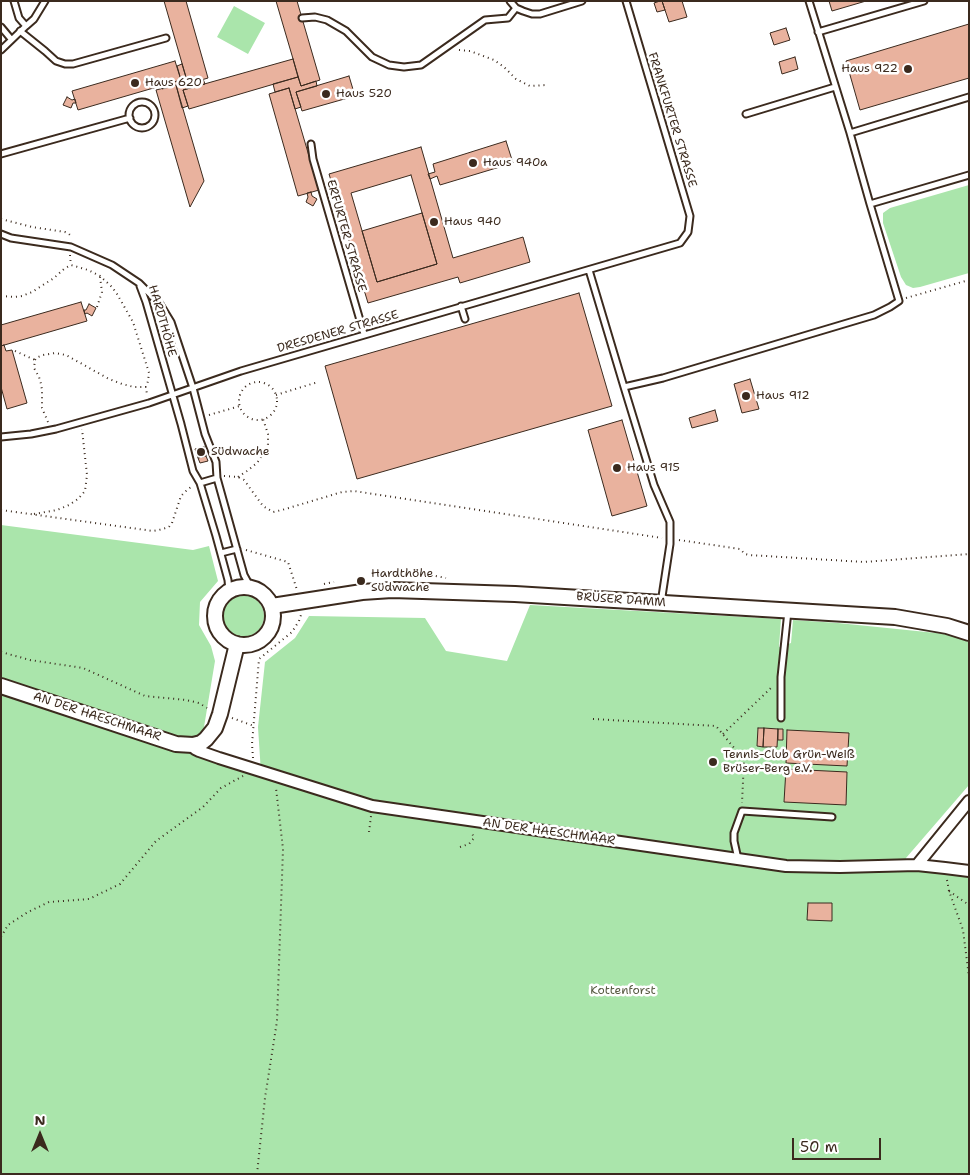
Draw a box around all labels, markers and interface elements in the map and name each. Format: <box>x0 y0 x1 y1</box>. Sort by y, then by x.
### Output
street label: FRANKFURTER STRASSE <box>645 51 699 189</box>
place label: Haus 922 <box>841 62 898 76</box>
marker: Haus 922 <box>902 63 914 75</box>
place label: Haus 620 <box>145 76 202 90</box>
marker: Haus 620 <box>129 77 141 89</box>
place label: Haus 520 <box>336 87 392 101</box>
marker: Haus 520 <box>320 88 332 100</box>
place label: Haus 940a <box>483 156 548 170</box>
marker: Haus 940a <box>467 157 479 169</box>
street label: ERFURTER STRASSE <box>323 178 369 294</box>
place label: Haus 940 <box>444 215 501 229</box>
marker: Haus 940 <box>428 216 440 228</box>
street label: HARDTHÖHE <box>145 283 179 359</box>
street label: DRESDENER STRASSE <box>276 308 400 356</box>
place label: Haus 912 <box>756 389 810 403</box>
marker: Haus 912 <box>740 390 752 402</box>
place label: Südwache <box>211 445 270 459</box>
marker: Südwache <box>195 446 207 458</box>
place label: Haus 915 <box>627 461 680 475</box>
marker: Haus 915 <box>611 462 623 474</box>
place label: Hardthöhe Südwache <box>371 567 433 595</box>
marker: Hardthöhe Südwache <box>355 575 367 587</box>
street label: BRÜSER DAMM <box>576 590 666 610</box>
street label: AN DER HAESCHMAAR <box>31 689 163 745</box>
place label: Tennis-Club Grün-Weiß Brüser-Berg e.V. <box>723 748 855 776</box>
marker: Tennis-Club Grün-Weiß Brüser-Berg e.V. <box>707 756 719 768</box>
street label: AN DER HAESCHMAAR <box>482 816 616 848</box>
park label: Kottenforst <box>590 984 656 998</box>
north arrow <box>15 1110 65 1160</box>
text: N <box>34 1111 46 1129</box>
scale bar <box>795 1128 884 1160</box>
text: 50 m <box>800 1137 838 1157</box>

